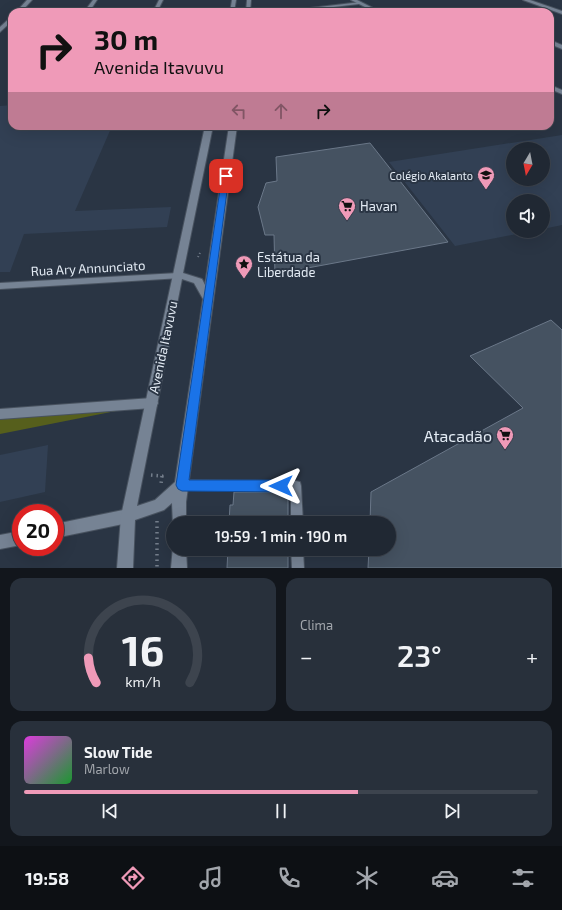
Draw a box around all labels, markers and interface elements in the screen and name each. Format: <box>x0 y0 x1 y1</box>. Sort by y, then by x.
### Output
text: 30 m <box>94 22 158 56</box>
icon: right <box>28 24 80 76</box>
text: Avenida Itavuvu <box>94 56 224 78</box>
icon: left <box>228 100 250 122</box>
icon: ahead <box>270 100 292 122</box>
icon: right <box>312 100 334 122</box>
north arrow <box>506 142 550 186</box>
map controls <box>506 142 550 238</box>
pin <box>209 159 243 193</box>
icon: arrive <box>215 165 237 187</box>
school or university icon: Colégio Akalanto <box>476 165 496 190</box>
place label: Colégio Akalanto <box>389 169 473 182</box>
button: sound <box>506 194 550 238</box>
supermarket icon: Havan <box>337 196 357 221</box>
place label: Havan <box>360 198 397 214</box>
place label: Estátua da Liberdade <box>257 249 320 280</box>
place icon: Estátua da Liberdade <box>234 254 254 279</box>
street label: Rua Ary Annunciato <box>30 257 146 279</box>
street label: Avenida Itavuvu <box>145 299 181 395</box>
supermarket icon: Atacadão <box>495 425 515 450</box>
place label: Atacadão <box>424 426 492 445</box>
position arrow <box>260 465 302 507</box>
speed limit sign: 20 <box>12 504 64 556</box>
text: 19:59 · 1 min · 190 m <box>215 527 347 545</box>
text: Clima <box>300 617 333 633</box>
text: 16 <box>122 623 164 673</box>
text: 23° <box>397 637 442 673</box>
text: − <box>300 643 313 669</box>
text: + <box>526 643 538 669</box>
text: km/h <box>125 672 161 689</box>
text: Slow Tide <box>84 743 152 761</box>
text: Marlow <box>84 761 130 777</box>
icon: previous <box>99 800 121 822</box>
icon: pause <box>270 800 292 822</box>
icon: next <box>441 800 463 822</box>
icon: directions <box>119 864 147 892</box>
icon: music <box>197 864 225 892</box>
icon: phone <box>275 864 303 892</box>
icon: climate <box>353 864 381 892</box>
icon: car <box>431 864 459 892</box>
icon: filters <box>509 864 537 892</box>
text: 19:58 <box>25 867 69 889</box>

